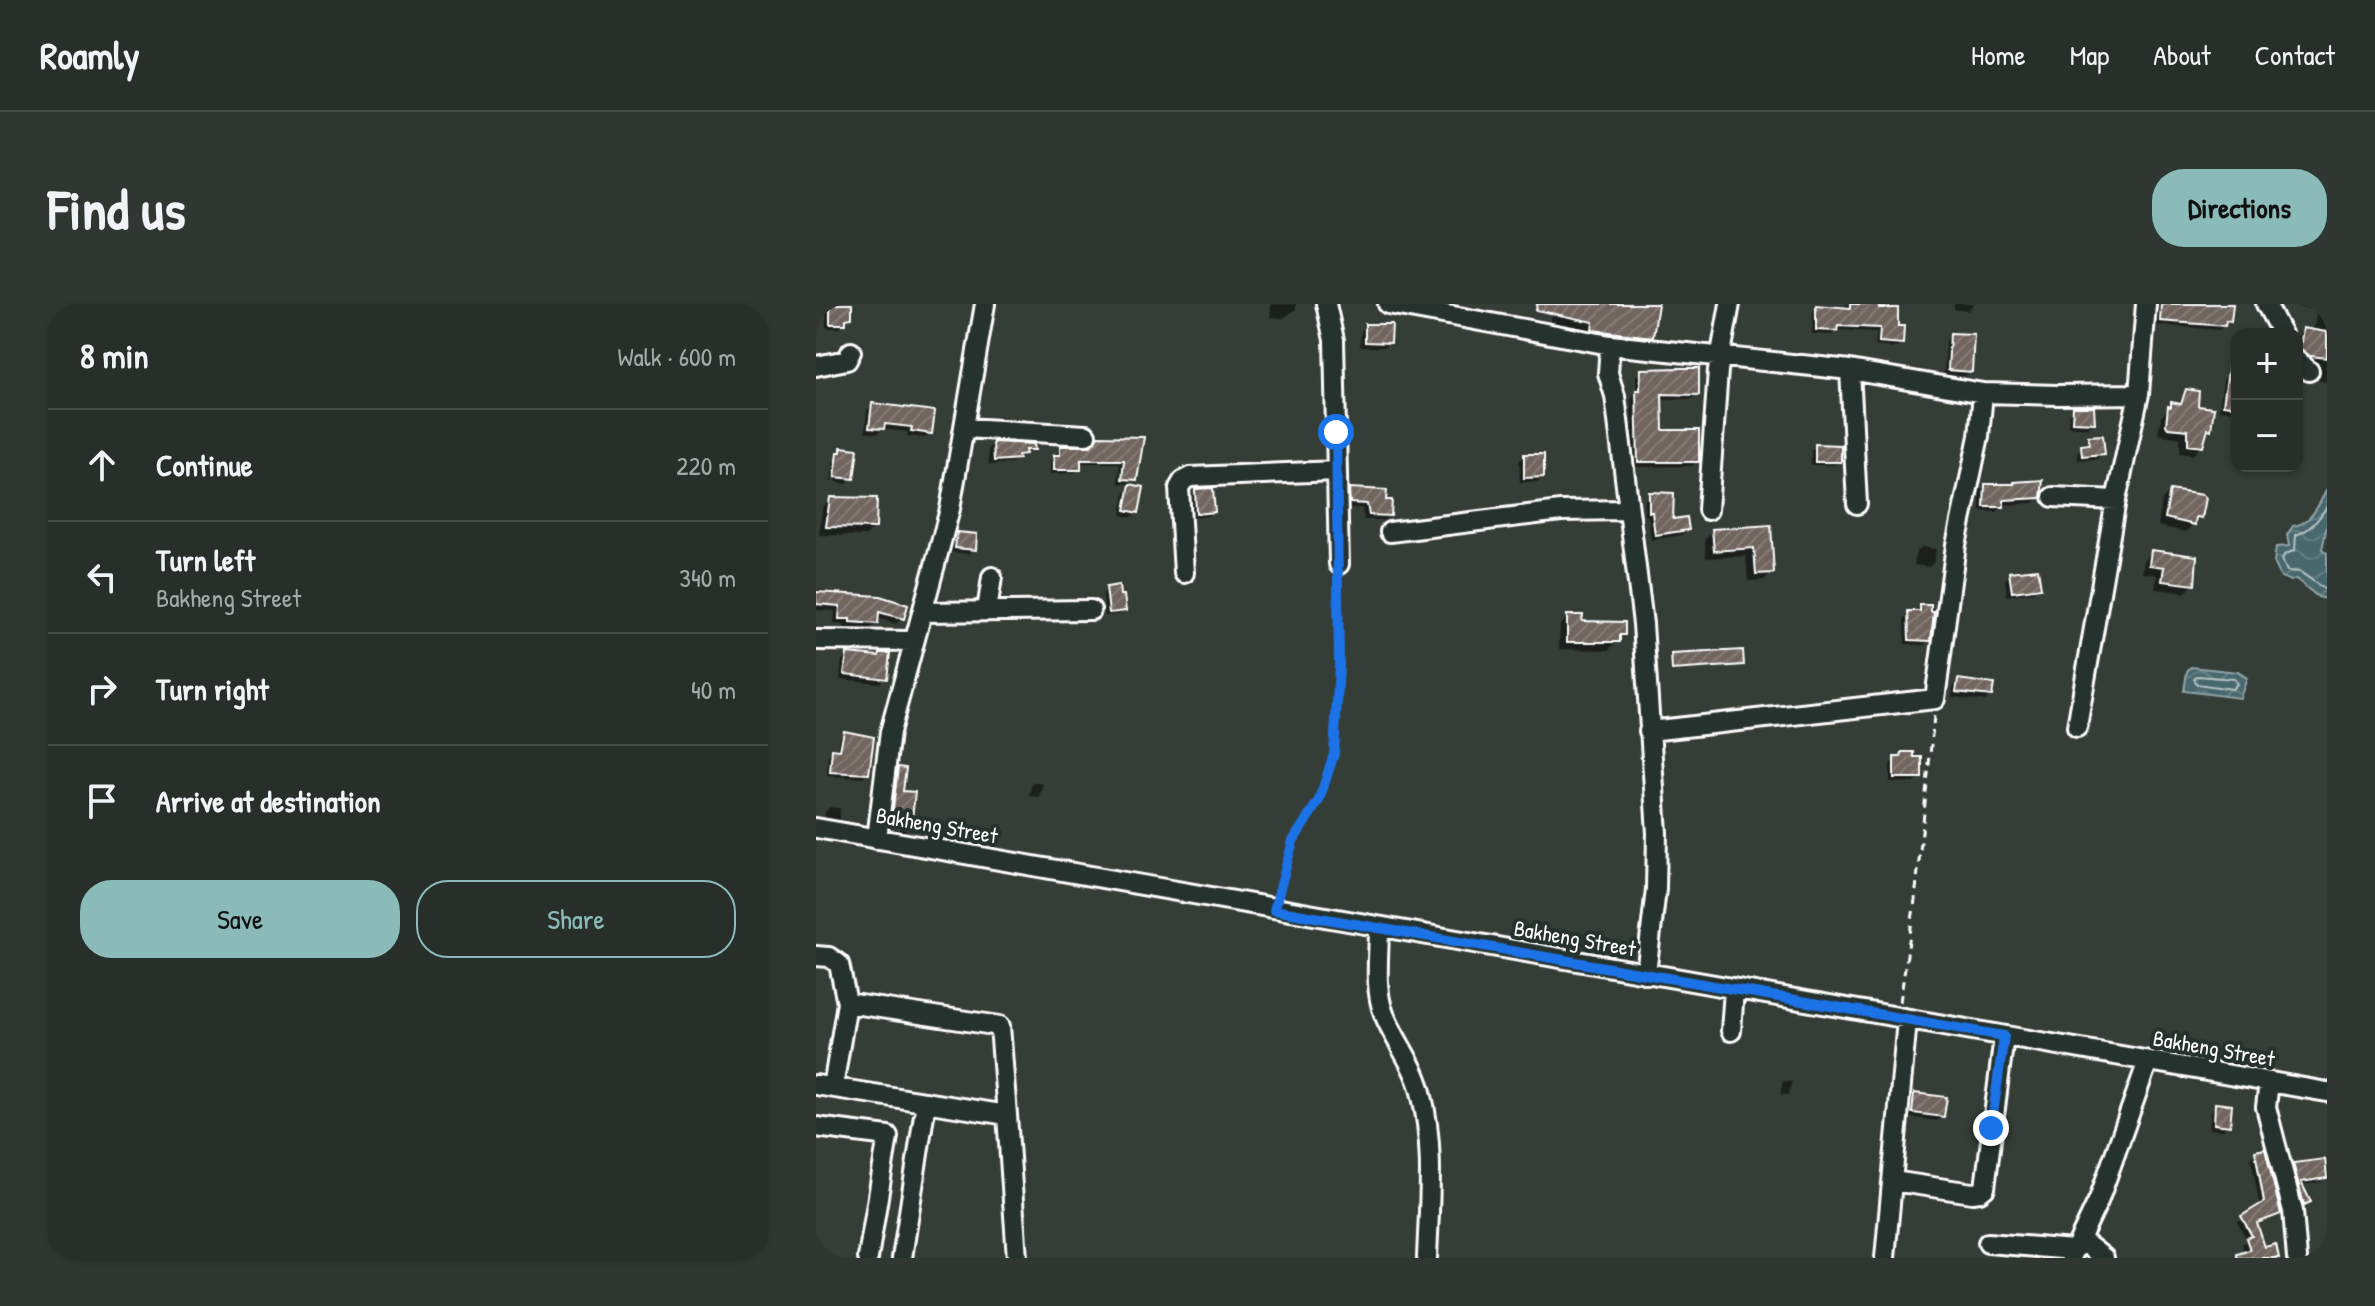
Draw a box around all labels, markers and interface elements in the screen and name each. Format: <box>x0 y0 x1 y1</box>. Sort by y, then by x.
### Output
text: Roamly <box>40 29 139 81</box>
text: Home <box>1971 36 2026 74</box>
text: Map <box>2070 36 2109 74</box>
text: About <box>2153 36 2211 74</box>
text: Contact <box>2255 36 2335 74</box>
button: Directions <box>2152 169 2327 247</box>
text: Find us <box>48 171 186 246</box>
map controls <box>2231 328 2303 472</box>
button: + <box>2231 328 2303 400</box>
text: 8 min <box>80 333 149 379</box>
text: Walk · 600 m <box>618 339 736 374</box>
button: − <box>2231 400 2303 472</box>
route start <box>1318 414 1354 450</box>
icon: ahead <box>80 443 124 487</box>
text: Continue <box>156 445 253 485</box>
text: 220 m <box>676 448 736 483</box>
text: Turn left <box>156 540 255 580</box>
icon: left <box>80 555 124 599</box>
text: 340 m <box>679 560 736 595</box>
text: Bakheng Street <box>156 580 301 615</box>
icon: right <box>80 667 124 711</box>
text: Turn right <box>156 669 269 709</box>
text: 40 m <box>691 672 736 707</box>
icon: arrive <box>80 779 124 823</box>
text: Arrive at destination <box>156 781 381 821</box>
street label: Bakheng Street <box>874 800 1001 851</box>
button: Save <box>80 880 400 958</box>
button: Share <box>416 880 736 958</box>
street label: Bakheng Street <box>1512 913 1639 964</box>
street label: Bakheng Street <box>2151 1023 2278 1074</box>
route end <box>1973 1110 2009 1146</box>

